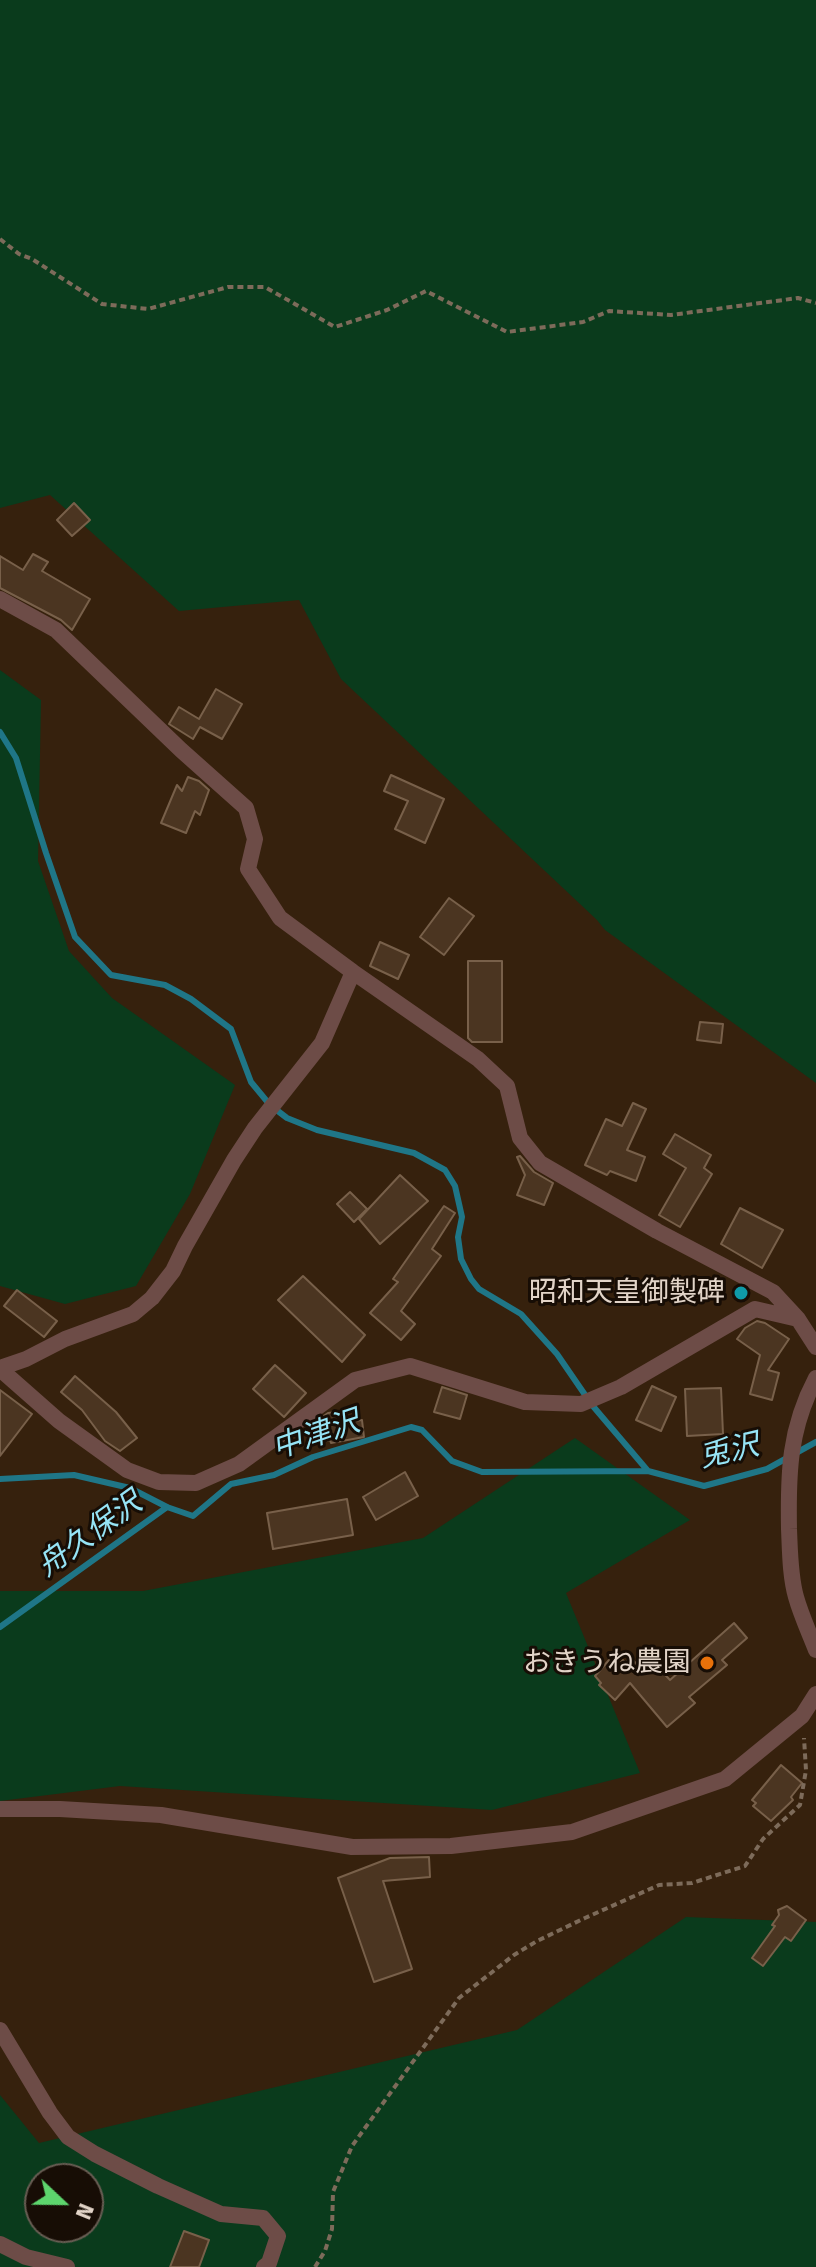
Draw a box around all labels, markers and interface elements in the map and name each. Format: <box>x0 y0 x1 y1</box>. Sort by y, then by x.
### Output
place label: 昭和天皇御製碑 <box>529 1276 725 1310</box>
marker: 昭和天皇御製碑 <box>732 1284 750 1302</box>
water label: 中津沢 <box>268 1404 364 1468</box>
water label: 兎沢 <box>696 1428 762 1476</box>
water label: 舟久保沢 <box>31 1485 149 1585</box>
place label: おきうね農園 <box>523 1646 691 1680</box>
marker: おきうね農園 <box>698 1654 716 1672</box>
north arrow <box>24 2163 104 2243</box>
text: N <box>70 2200 100 2223</box>

